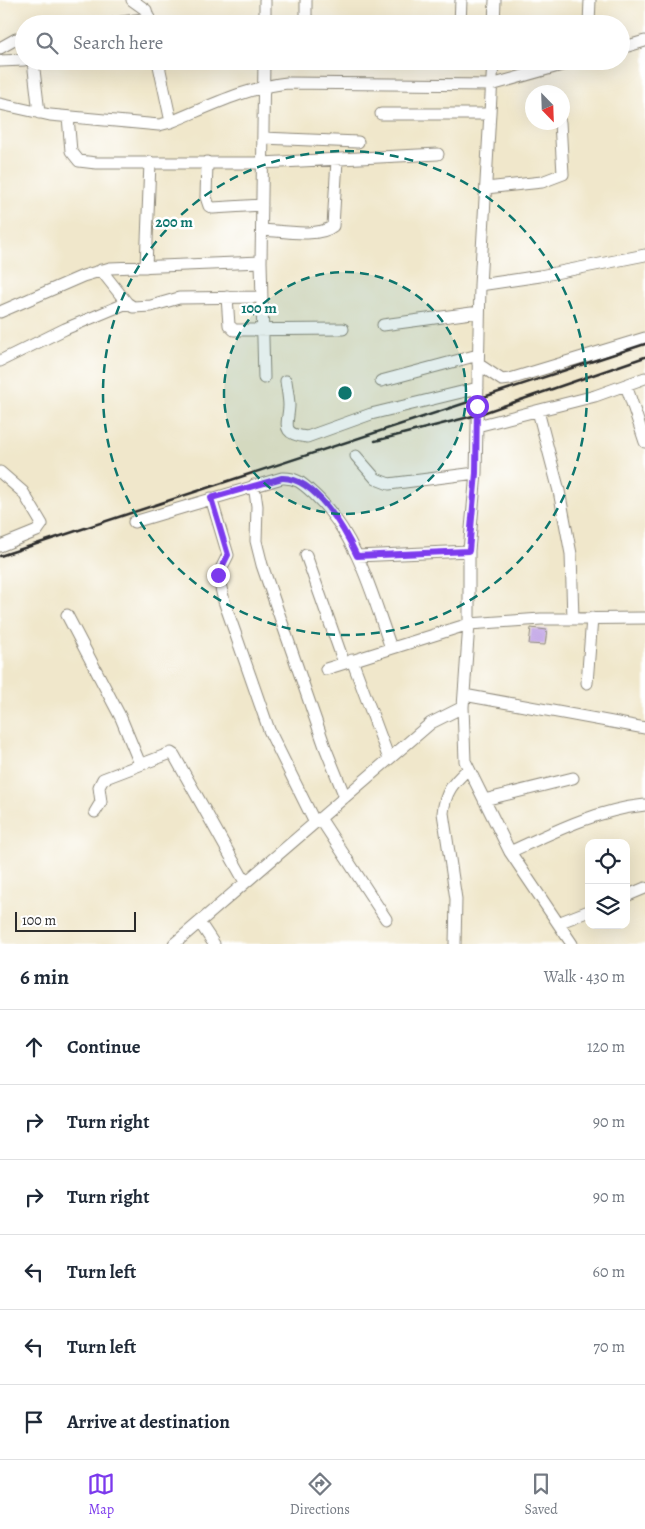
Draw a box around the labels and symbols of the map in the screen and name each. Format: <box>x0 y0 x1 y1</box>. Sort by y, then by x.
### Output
north arrow <box>525 85 570 130</box>
text: 200 m <box>155 212 193 232</box>
text: 100 m <box>241 298 277 318</box>
centre of rings <box>336 384 354 402</box>
route start <box>466 395 489 418</box>
route end <box>207 564 230 587</box>
scale bar <box>15 909 136 932</box>

